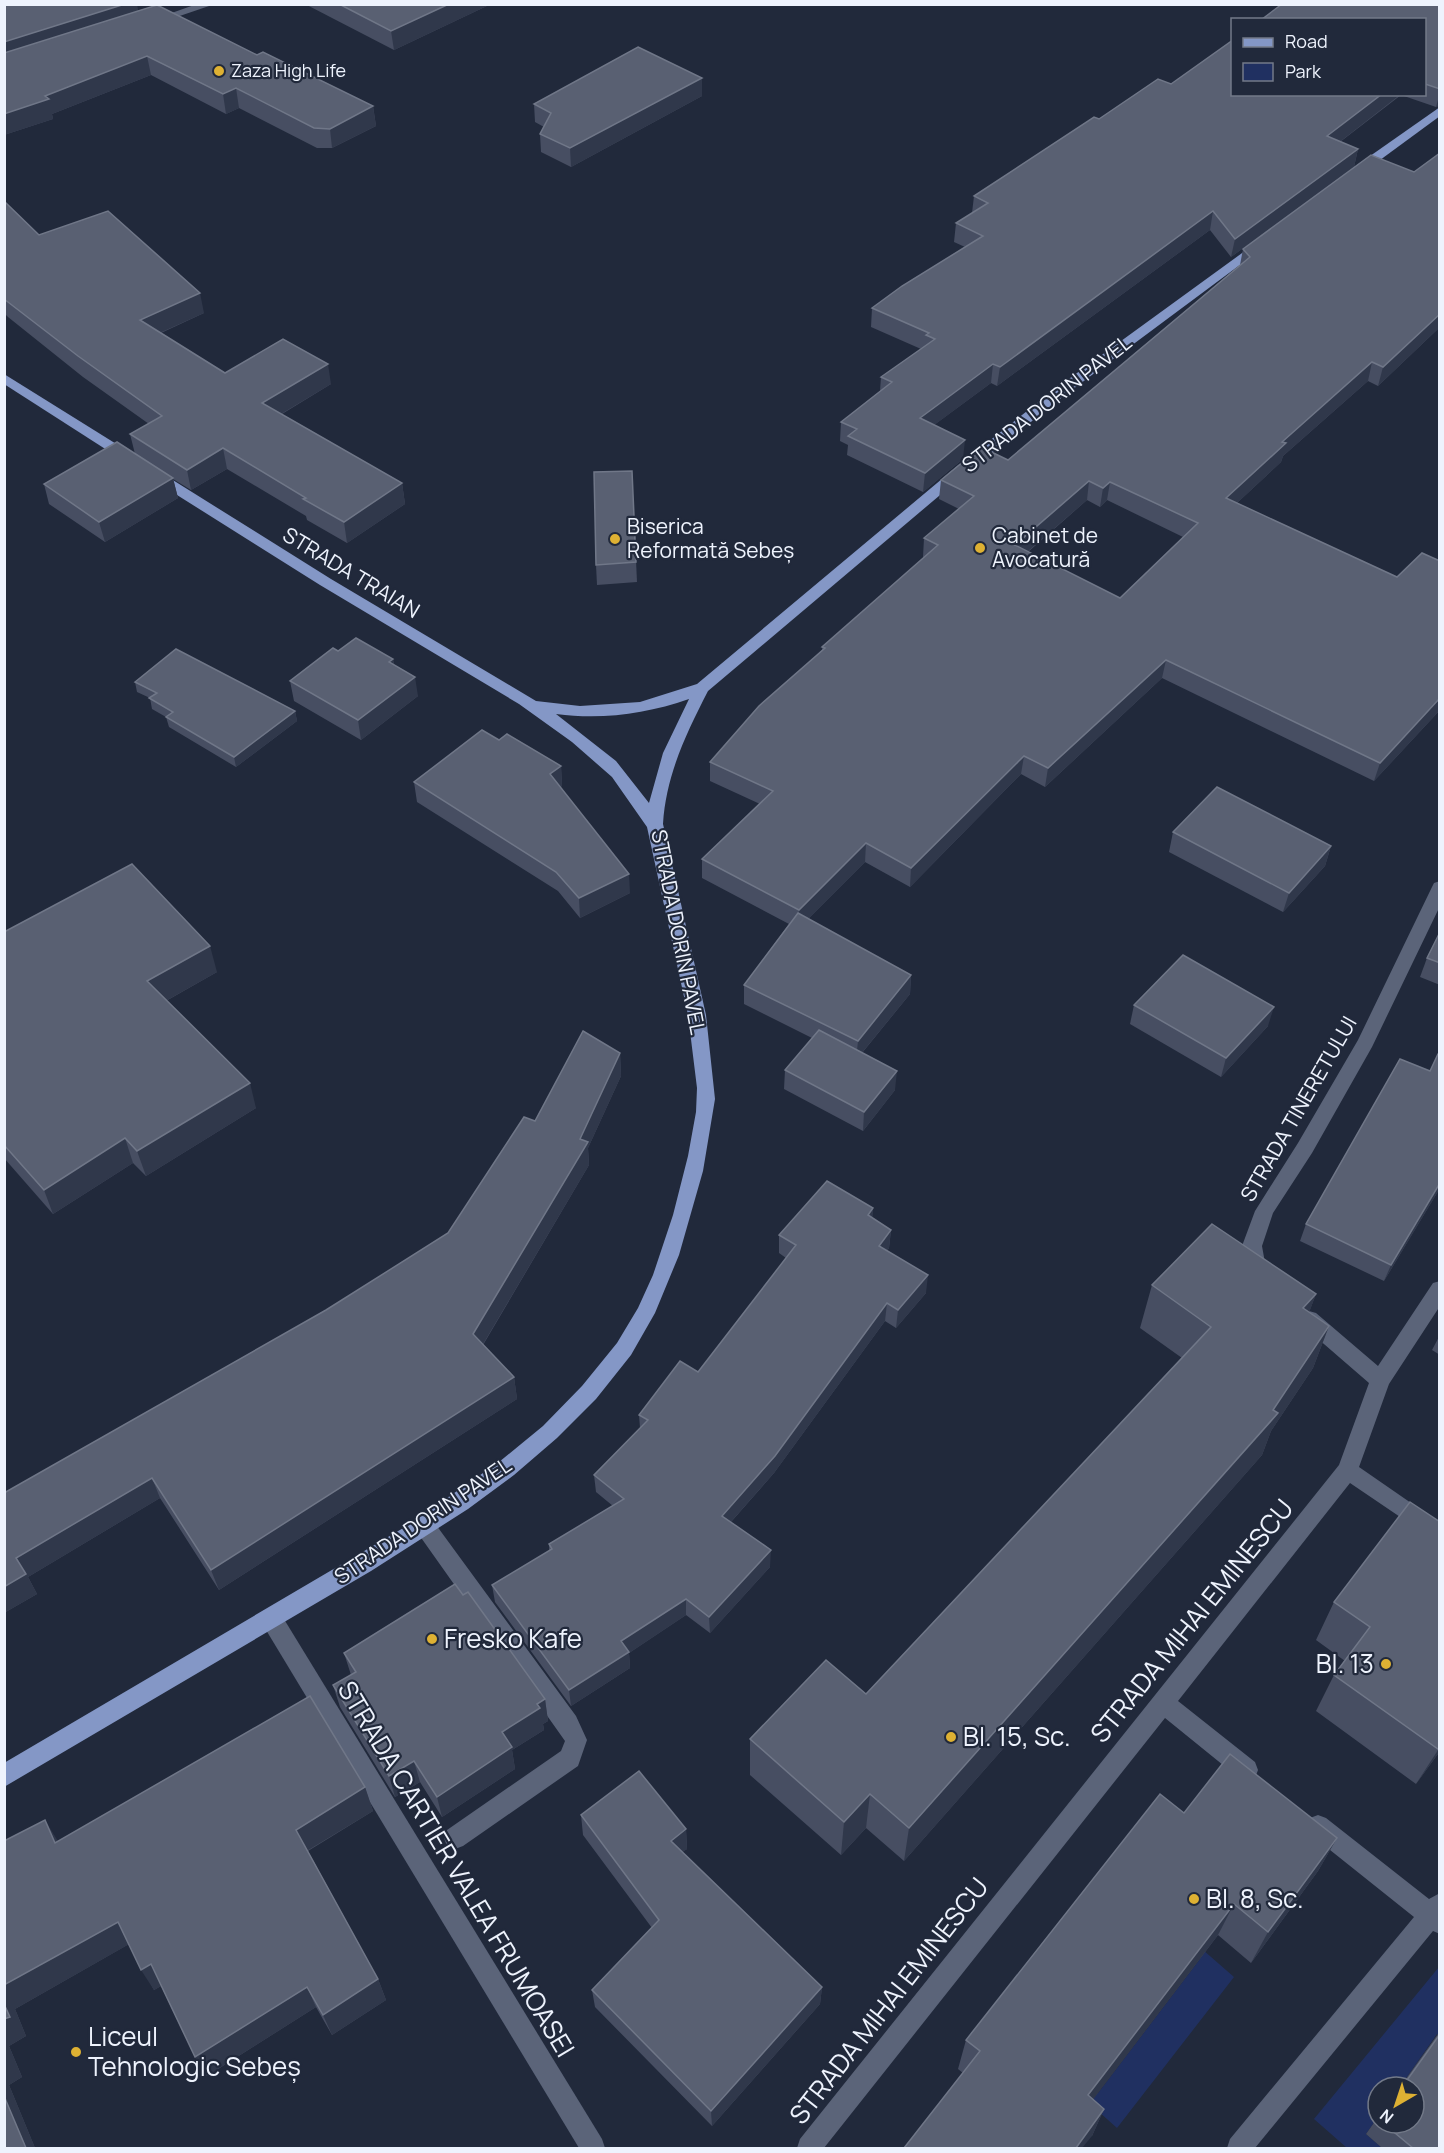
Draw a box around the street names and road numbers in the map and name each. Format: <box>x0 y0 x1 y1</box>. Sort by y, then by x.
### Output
street label: STRADA DORIN PAVEL <box>956 328 1137 478</box>
street label: STRADA TRAIAN <box>278 520 425 624</box>
street label: STRADA DORIN PAVEL <box>645 827 713 1037</box>
street label: STRADA TINERETULUI <box>1234 1011 1363 1206</box>
street label: STRADA DORIN PAVEL <box>328 1450 517 1590</box>
street label: STRADA MIHAI EMINESCU <box>1082 1491 1301 1750</box>
street label: STRADA CARTIER VALEA FRUMOASEI <box>330 1674 584 2063</box>
street label: STRADA MIHAI EMINESCU <box>780 1870 996 2131</box>

